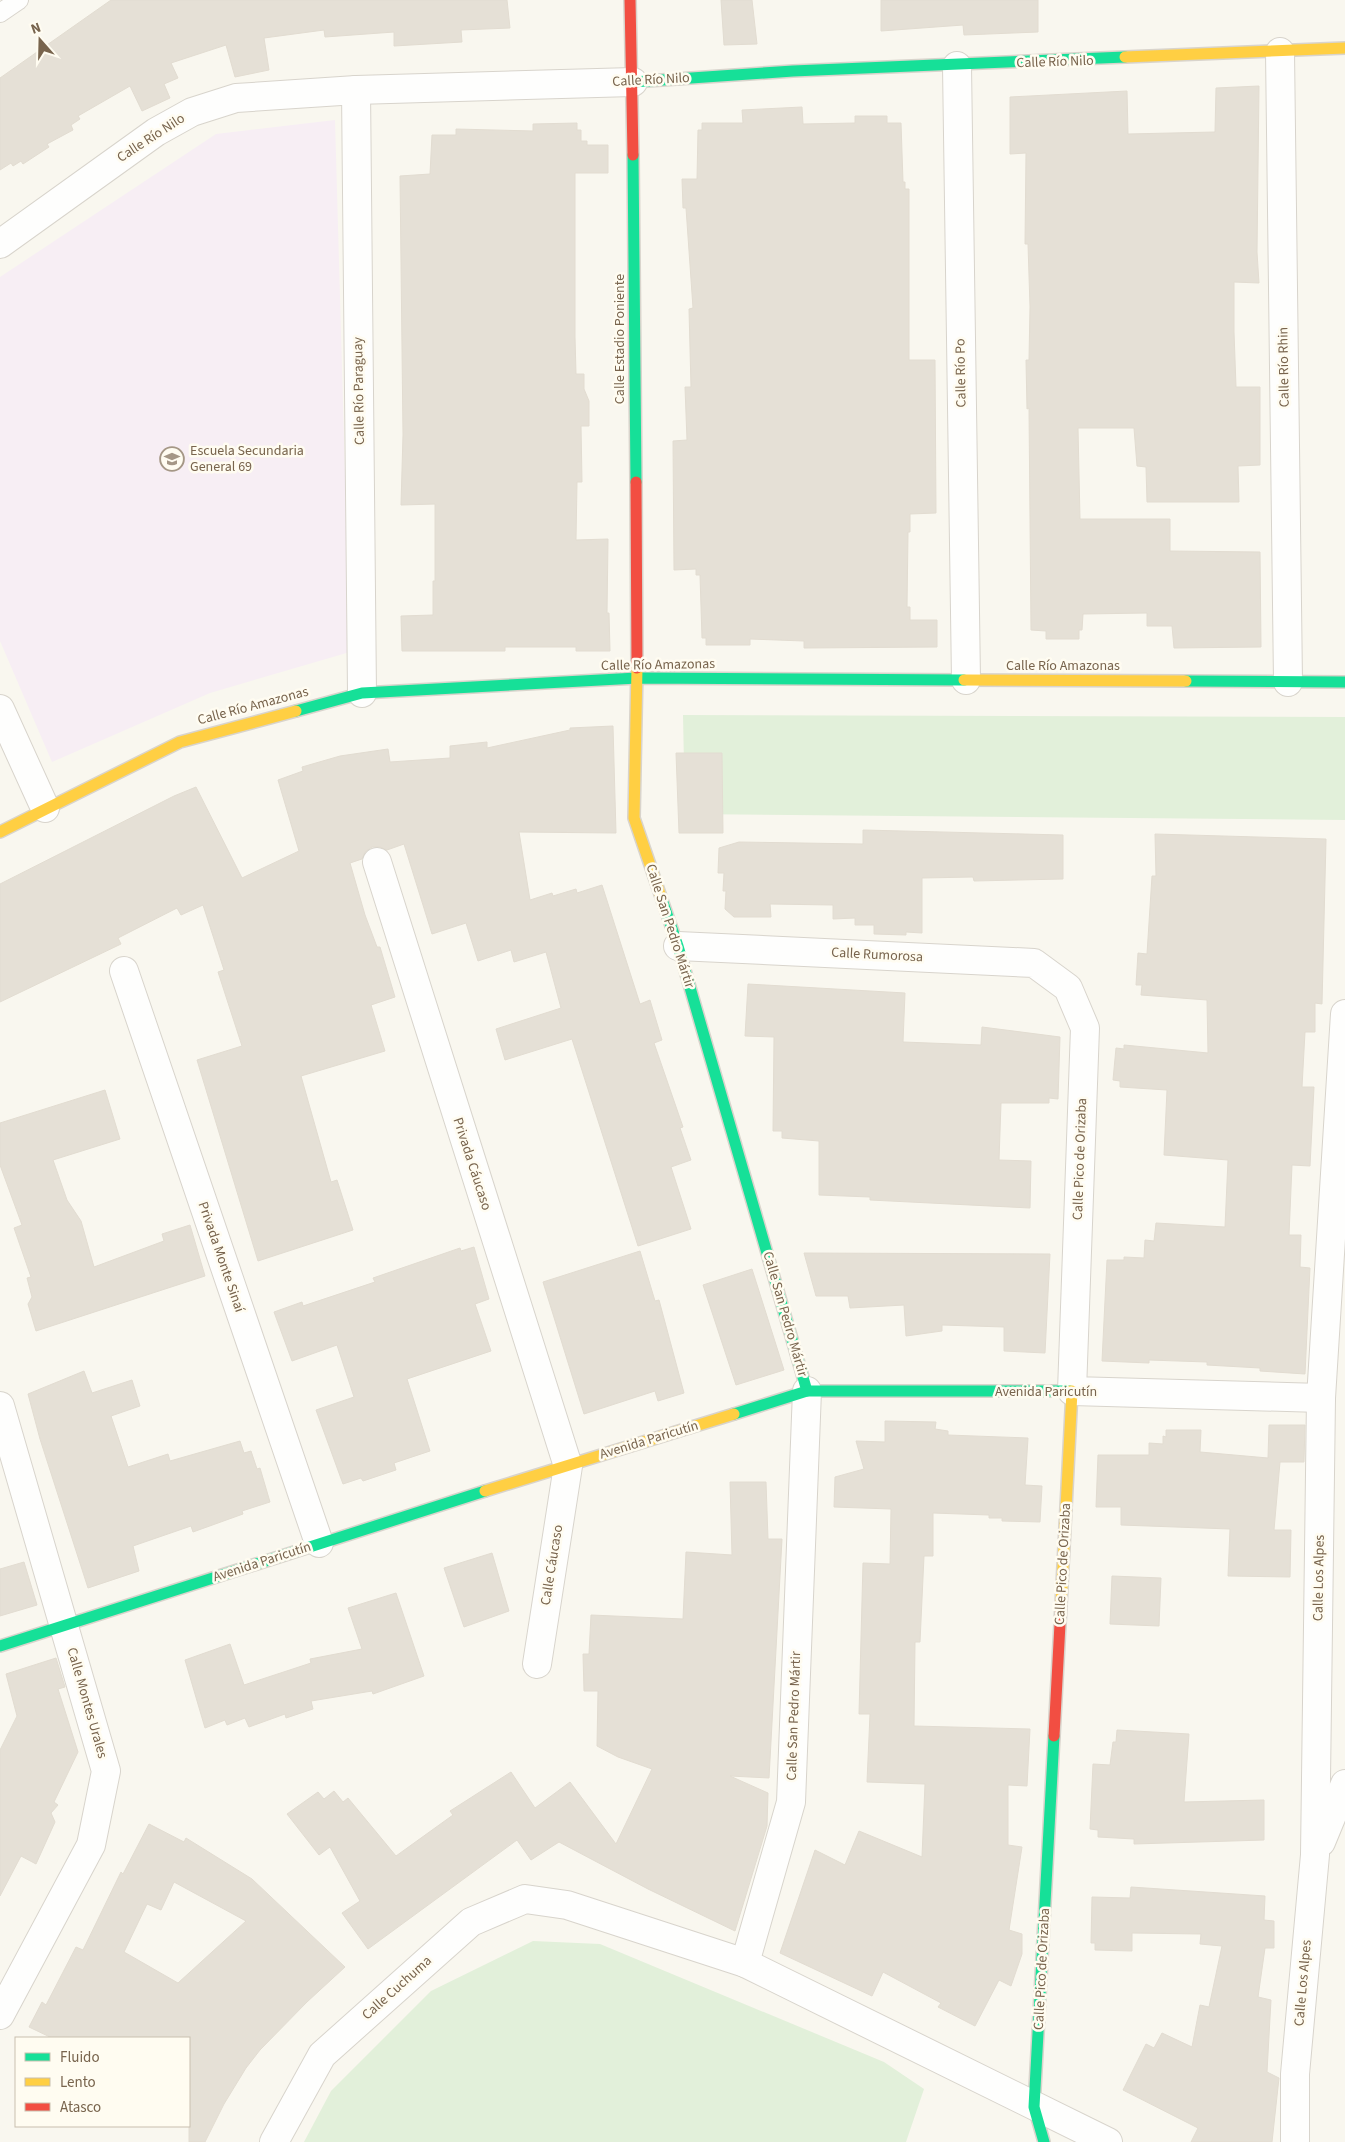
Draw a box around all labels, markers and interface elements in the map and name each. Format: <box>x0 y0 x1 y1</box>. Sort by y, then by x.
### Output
north arrow <box>15 15 65 65</box>
text: N <box>28 18 44 40</box>
street label: Calle Río Nilo <box>1016 51 1094 73</box>
street label: Calle Río Nilo <box>612 68 690 92</box>
street label: Calle Río Nilo <box>113 109 189 167</box>
street label: Calle Estadio Poniente <box>610 274 630 404</box>
street label: Calle Río Rhin <box>1273 327 1295 407</box>
street label: Calle Río Paraguay <box>348 336 370 445</box>
street label: Calle Río Po <box>950 338 972 408</box>
place label: Escuela Secundaria General 69 <box>190 441 304 477</box>
school or university icon: Escuela Secundaria General 69 <box>159 446 185 472</box>
street label: Calle Río Amazonas <box>601 654 715 676</box>
street label: Calle Río Amazonas <box>1006 656 1120 676</box>
street label: Calle Río Amazonas <box>195 682 311 730</box>
street label: Calle San Pedro Mártir <box>640 861 700 991</box>
street label: Calle Rumorosa <box>831 943 923 967</box>
street label: Calle Pico de Orizaba <box>1068 1098 1092 1220</box>
street label: Privada Cáucaso <box>448 1115 496 1213</box>
street label: Privada Monte Sinaí <box>193 1199 250 1316</box>
street label: Calle San Pedro Mártir <box>758 1249 812 1379</box>
street label: Avenida Paricutín <box>995 1382 1097 1402</box>
street label: Avenida Paricutín <box>597 1415 701 1465</box>
street label: Calle Pico de Orizaba <box>1050 1502 1076 1626</box>
street label: Calle Cáucaso <box>536 1523 568 1607</box>
street label: Calle Los Alpes <box>1308 1534 1330 1621</box>
street label: Avenida Paricutín <box>210 1537 314 1587</box>
street label: Calle Montes Urales <box>62 1645 112 1761</box>
street label: Calle San Pedro Mártir <box>782 1651 806 1781</box>
street label: Calle Pico de Orizaba <box>1029 1907 1055 2031</box>
street label: Calle Los Alpes <box>1289 1939 1317 2027</box>
street label: Calle Cuchuma <box>358 1951 436 2025</box>
legend <box>15 2037 190 2127</box>
text: Fluido <box>60 2047 100 2068</box>
text: Lento <box>60 2072 96 2093</box>
text: Atasco <box>60 2097 101 2118</box>

